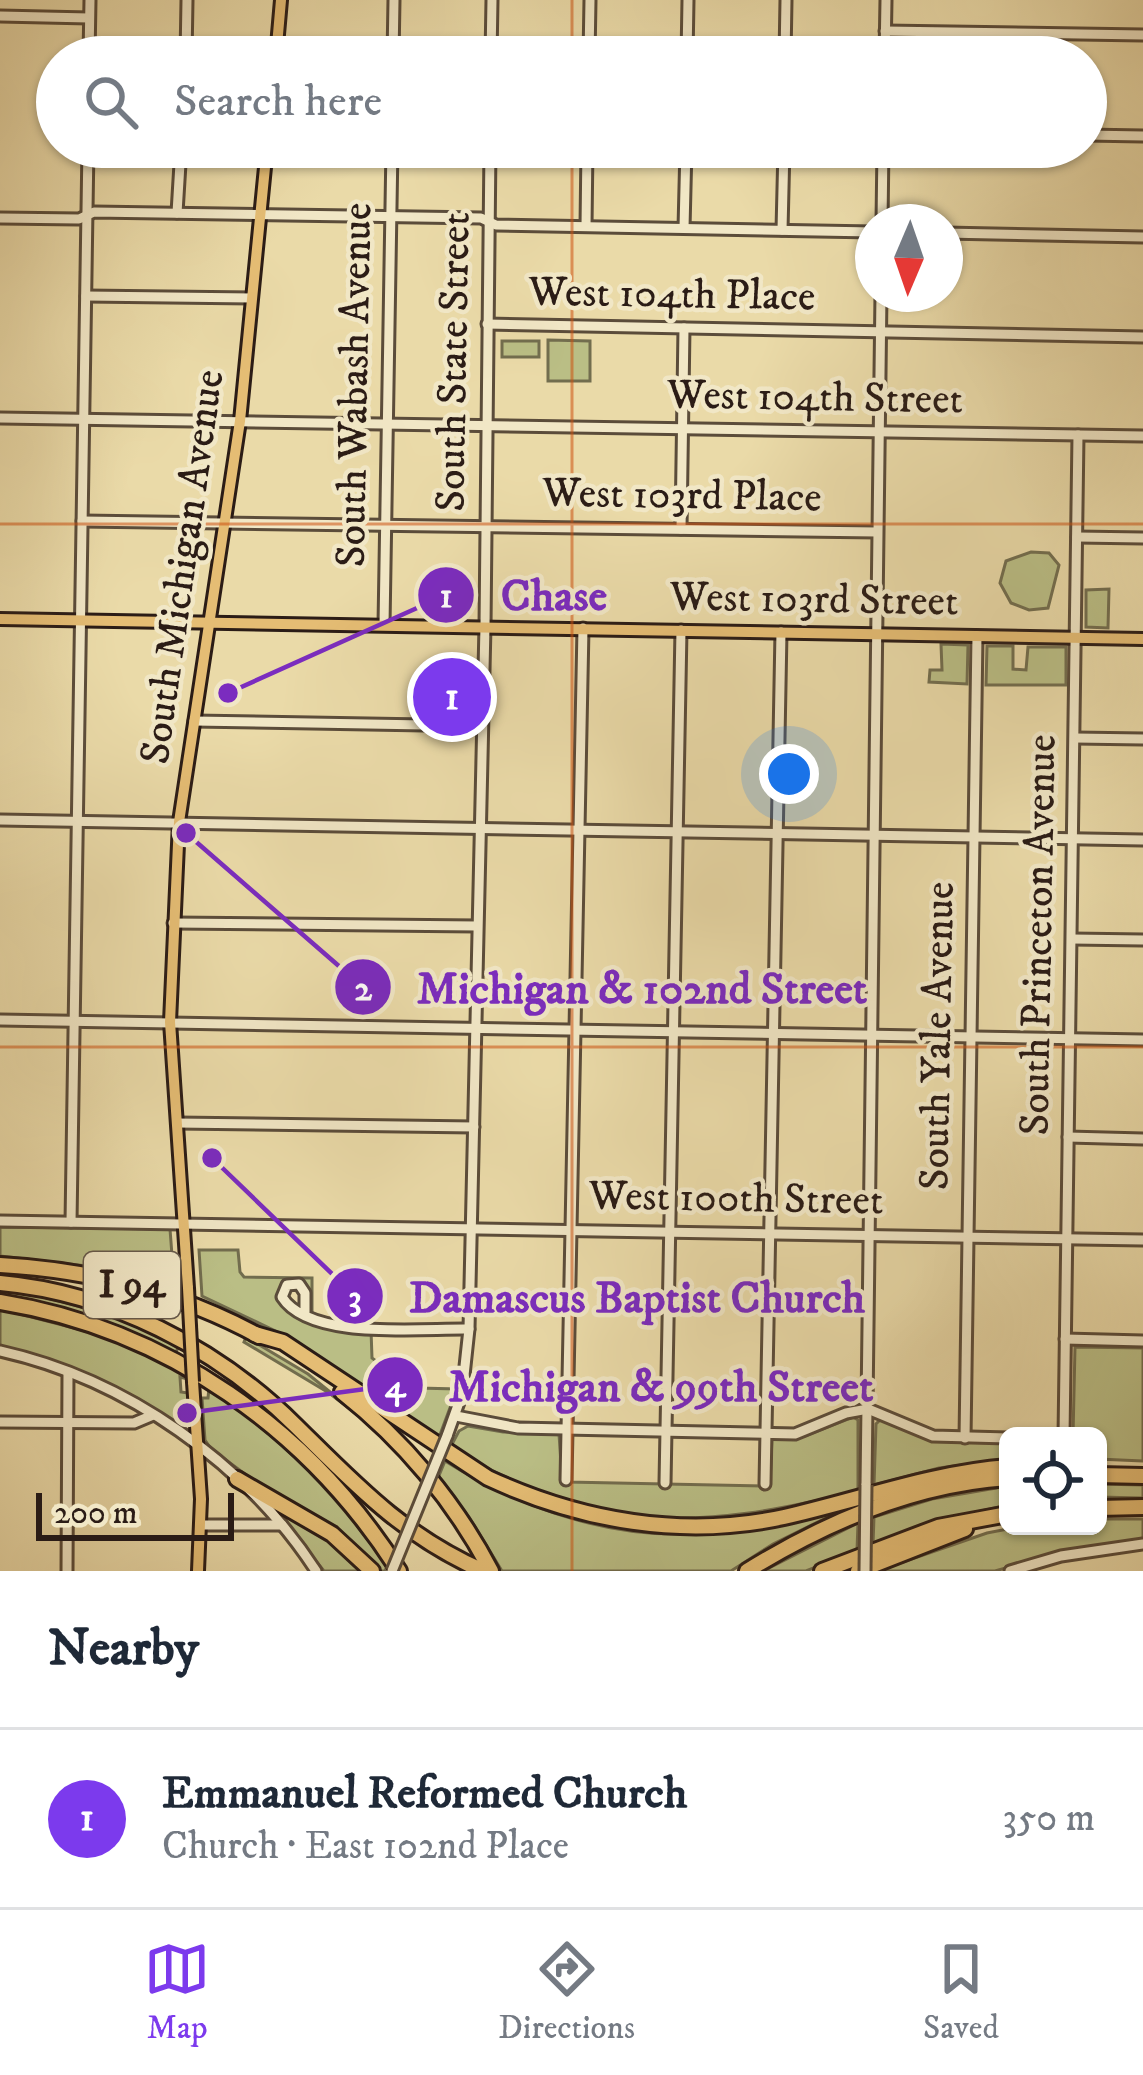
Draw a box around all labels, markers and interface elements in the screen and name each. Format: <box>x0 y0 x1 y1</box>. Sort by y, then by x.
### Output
search box <box>36 36 1107 168</box>
icon: search <box>78 69 144 135</box>
text: Search here <box>174 74 382 130</box>
street label: South Wabash Avenue <box>326 202 384 568</box>
north arrow <box>855 204 963 312</box>
street label: South State Street <box>425 212 483 512</box>
street label: West 104th Place <box>527 266 816 323</box>
street label: South Michigan Avenue <box>130 366 236 768</box>
street label: West 104th Street <box>666 369 963 427</box>
street label: West 103rd Place <box>541 468 822 524</box>
callout: Chase <box>416 554 631 635</box>
text: Chase <box>501 569 608 625</box>
street label: West 103rd Street <box>668 571 959 629</box>
text: 1 <box>439 574 453 619</box>
pin: 1 <box>413 652 491 742</box>
street label: South Princeton Avenue <box>1010 734 1068 1136</box>
your location <box>759 744 819 804</box>
street label: South Yale Avenue <box>909 881 967 1191</box>
callout: Michigan & 102nd Street <box>333 947 891 1028</box>
text: Michigan & 102nd Street <box>417 962 868 1018</box>
text: 2 <box>354 967 372 1012</box>
street label: West 100th Street <box>587 1170 884 1228</box>
road number: I 94 <box>84 1252 180 1318</box>
callout: Damascus Baptist Church <box>325 1256 889 1337</box>
text: Damascus Baptist Church <box>409 1271 866 1327</box>
text: 3 <box>348 1276 362 1321</box>
callout: Michigan & 99th Street <box>365 1344 898 1425</box>
text: Michigan & 99th Street <box>449 1360 874 1416</box>
text: 4 <box>385 1364 407 1409</box>
map controls <box>999 1427 1107 1535</box>
button: locate <box>999 1427 1107 1535</box>
scale bar <box>36 1487 234 1540</box>
text: 200 m <box>54 1493 138 1534</box>
text: Nearby <box>48 1617 199 1681</box>
text: Emmanuel Reformed Church <box>162 1766 687 1822</box>
text: 1 <box>80 1794 94 1843</box>
text: 350 m <box>1002 1794 1095 1843</box>
text: Church · East 102nd Place <box>162 1822 569 1871</box>
tab: Map <box>144 1936 210 2049</box>
tab: Directions <box>498 1936 635 2049</box>
tab: Saved <box>923 1936 999 2049</box>

